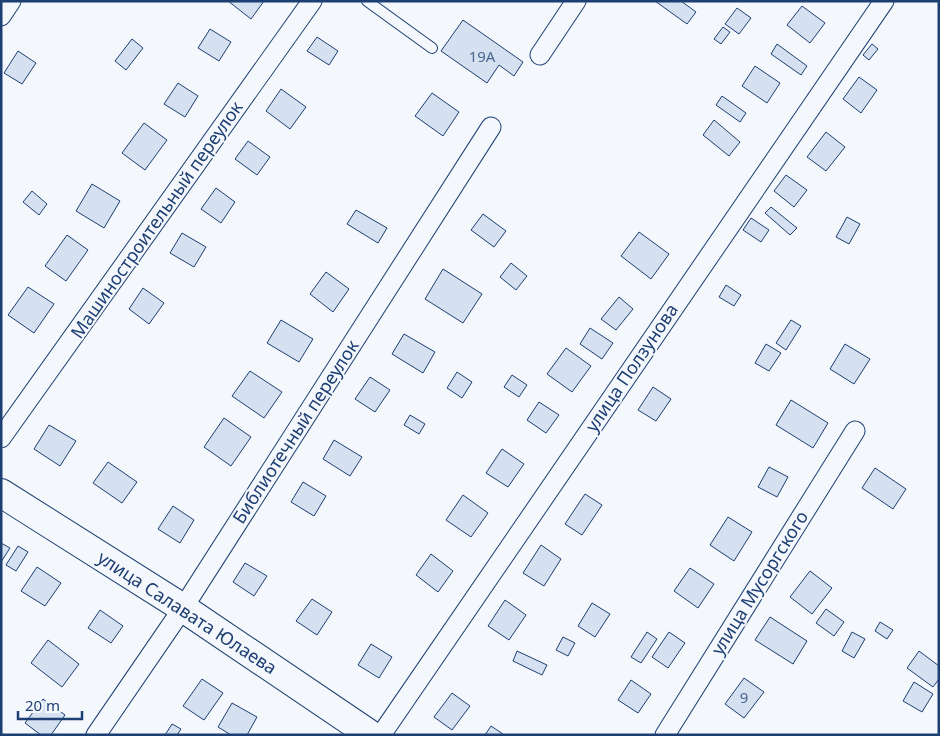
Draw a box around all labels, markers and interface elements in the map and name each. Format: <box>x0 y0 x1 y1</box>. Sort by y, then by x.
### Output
house number: 19А <box>469 46 496 66</box>
street label: Машиностроительный переулок <box>65 96 248 343</box>
street label: улица Ползунова <box>579 299 683 436</box>
street label: Библиотечный переулок <box>227 335 364 528</box>
street label: улица Мусоргского <box>705 506 813 659</box>
street label: улица Салавата Юлаева <box>93 545 282 679</box>
house number: 9 <box>740 687 748 707</box>
scale bar <box>18 688 81 720</box>
text: 20 m <box>25 695 60 715</box>

